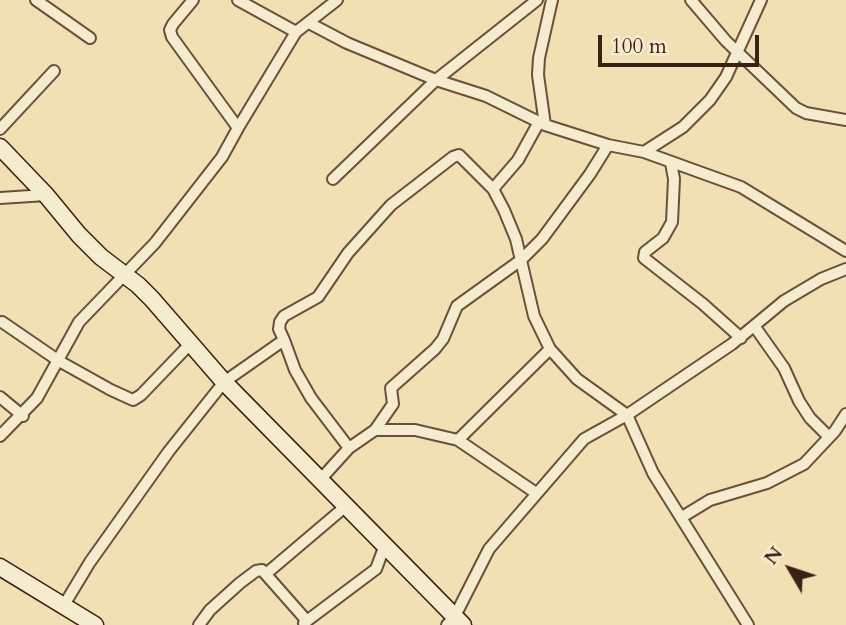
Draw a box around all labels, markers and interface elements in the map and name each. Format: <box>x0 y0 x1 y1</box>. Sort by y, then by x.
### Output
scale bar <box>601 21 762 65</box>
text: 100 m <box>611 32 667 61</box>
north arrow <box>755 534 825 604</box>
text: N <box>758 541 789 570</box>

